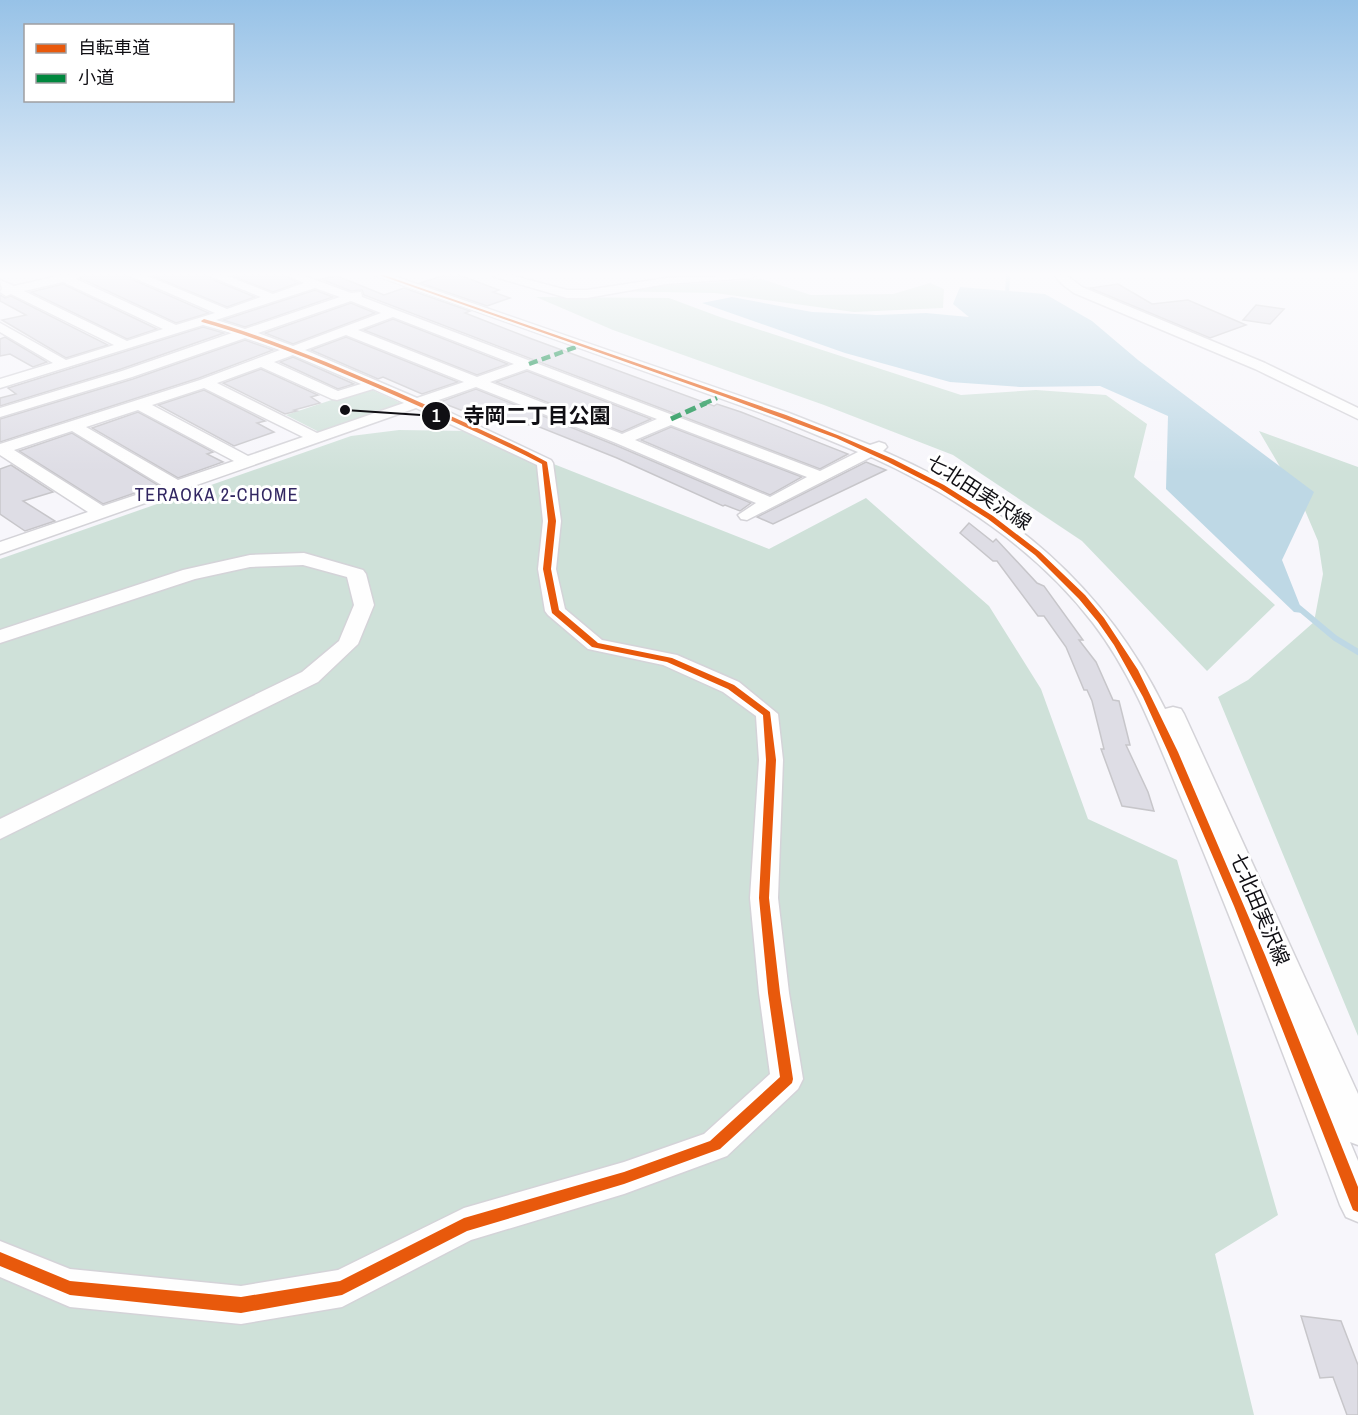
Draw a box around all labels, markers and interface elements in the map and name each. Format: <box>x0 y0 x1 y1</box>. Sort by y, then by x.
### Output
legend <box>24 24 234 102</box>
text: 自転車道 <box>78 35 150 60</box>
text: 小道 <box>78 65 114 90</box>
callout: 寺岡二丁目公園 <box>421 396 622 435</box>
text: 寺岡二丁目公園 <box>464 401 611 430</box>
text: 1 <box>432 403 441 428</box>
street label: 七北田実沢線 <box>922 448 1037 536</box>
district label: TERAOKA 2-CHOME <box>135 482 299 507</box>
street label: 七北田実沢線 <box>1225 848 1296 969</box>

